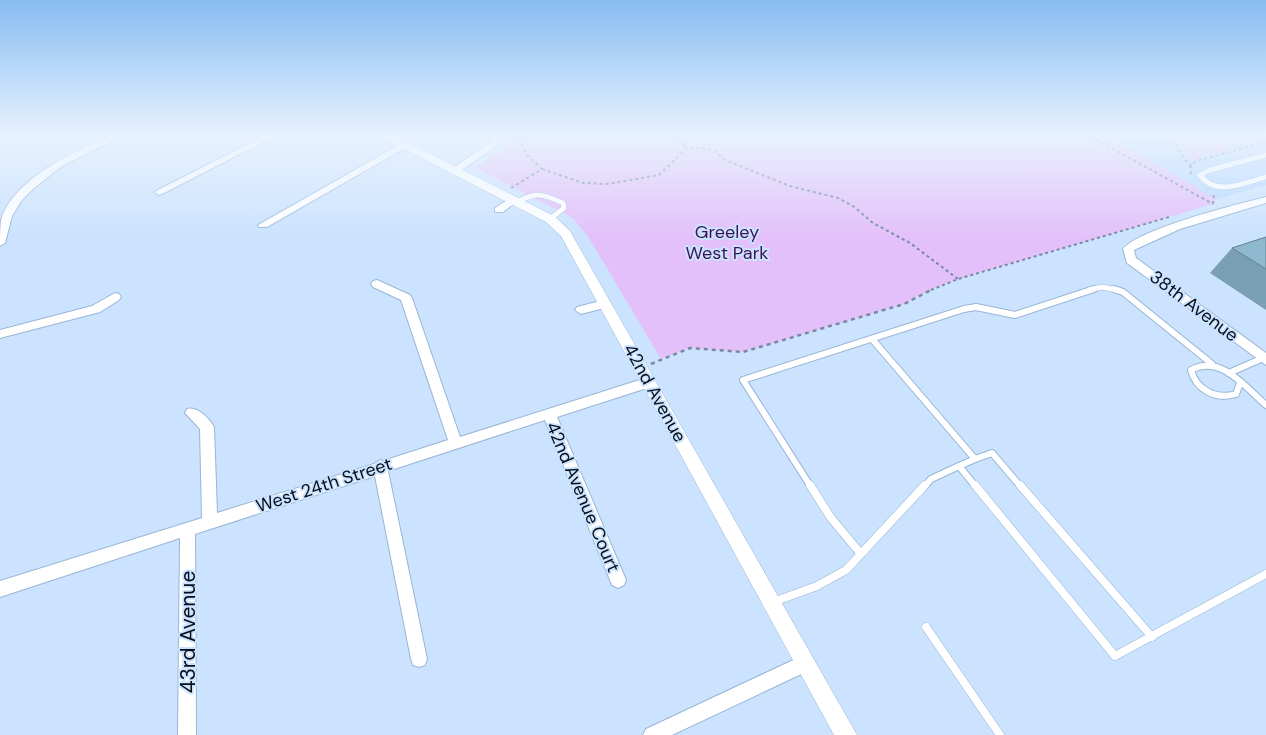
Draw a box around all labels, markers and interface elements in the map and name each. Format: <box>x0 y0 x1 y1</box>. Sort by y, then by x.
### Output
park label: Greeley West Park <box>686 220 768 265</box>
street label: 38th Avenue <box>1145 265 1243 347</box>
street label: 42nd Avenue <box>618 340 692 446</box>
street label: 42nd Avenue Court <box>540 418 626 576</box>
street label: West 24th Street <box>253 452 395 518</box>
street label: 43rd Avenue <box>174 571 202 693</box>

